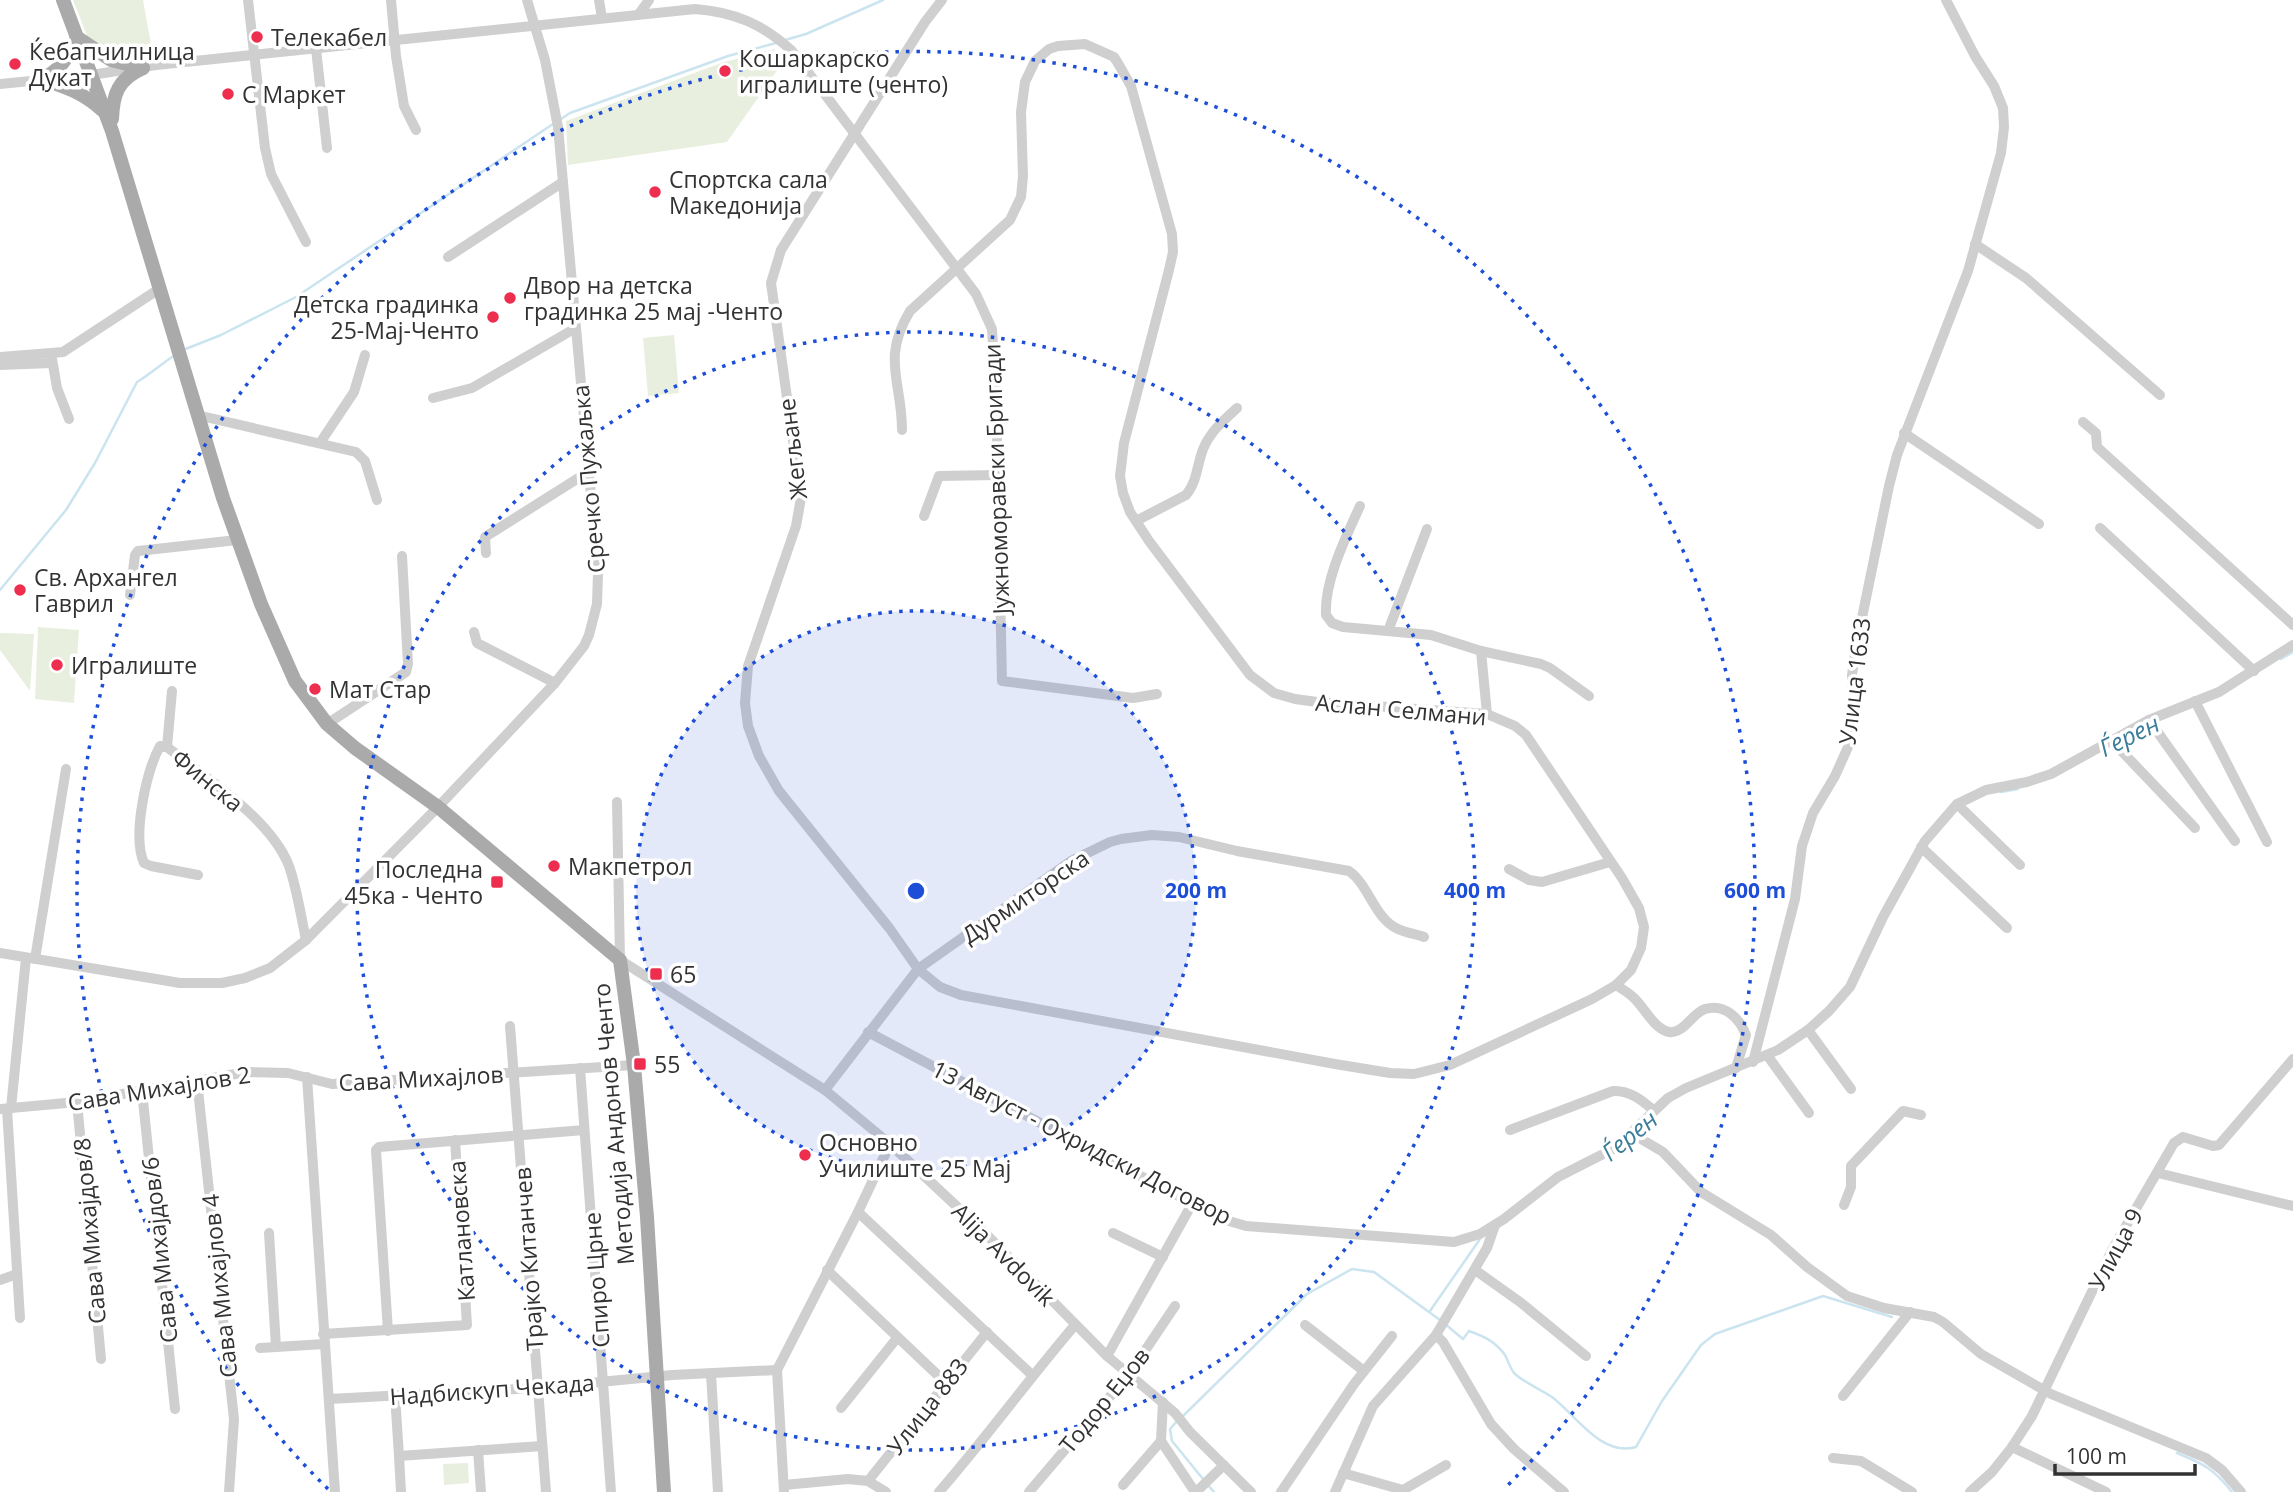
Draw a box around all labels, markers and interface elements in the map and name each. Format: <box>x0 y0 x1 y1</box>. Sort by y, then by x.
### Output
place label: Телекабел <box>271 21 387 53</box>
marker: Телекабел <box>249 29 265 45</box>
place label: Ќебапчилница Дукат <box>29 35 195 93</box>
place label: Кошаркарско игралиште (ченто) <box>739 42 948 100</box>
marker: Ќебапчилница Дукат <box>7 56 23 72</box>
marker: Кошаркарско игралиште (ченто) <box>717 63 733 79</box>
place label: С Маркет <box>242 78 346 110</box>
marker: С Маркет <box>220 86 236 102</box>
place label: Спортска сала Македонија <box>669 163 828 221</box>
marker: Спортска сала Македонија <box>647 184 663 200</box>
place label: Двор на детска градинка 25 мај -Ченто <box>524 269 783 327</box>
place label: Детска градинка 25-Мај-Ченто <box>294 288 479 346</box>
marker: Двор на детска градинка 25 мај -Ченто <box>502 290 518 306</box>
marker: Детска градинка 25-Мај-Ченто <box>485 309 501 325</box>
street label: Јужноморавски Бригади <box>975 343 1017 617</box>
street label: Сречко Пужаљка <box>564 383 612 575</box>
street label: Жегљане <box>770 397 814 501</box>
place label: Св. Архангел Гаврил <box>34 561 178 619</box>
marker: Св. Архангел Гаврил <box>12 582 28 598</box>
street label: Улица 1633 <box>1830 616 1878 746</box>
place label: Игралиште <box>71 649 197 681</box>
marker: Игралиште <box>49 657 65 673</box>
place label: Мат Стар <box>329 673 431 705</box>
marker: Мат Стар <box>307 681 323 697</box>
street label: Аслан Селмани <box>1314 686 1488 732</box>
water label: Ѓерен <box>2093 706 2165 764</box>
street label: Финска <box>166 741 250 819</box>
street label: Дурмиторска <box>955 842 1095 950</box>
place label: Макпетрол <box>568 850 692 882</box>
place label: Последна 45ка - Ченто <box>345 853 483 911</box>
marker: Макпетрол <box>546 858 562 874</box>
marker: Последна 45ка - Ченто <box>489 874 505 890</box>
text: 200 m <box>1165 876 1227 904</box>
text: 400 m <box>1444 876 1506 904</box>
text: 600 m <box>1724 876 1786 904</box>
centre of rings <box>904 879 928 903</box>
place label: 65 <box>670 958 696 990</box>
marker: 65 <box>648 966 664 982</box>
street label: Методија Андонов Ченто <box>585 982 641 1266</box>
place label: 55 <box>654 1048 680 1080</box>
street label: 13 Август - Охридски Договор <box>927 1052 1237 1232</box>
marker: 55 <box>632 1056 648 1072</box>
street label: Сава Михајлов 2 <box>65 1058 253 1118</box>
street label: Сава Михајлов <box>338 1058 504 1098</box>
water label: Ѓерен <box>1594 1102 1664 1168</box>
place label: Основно Училиште 25 Мај <box>819 1126 1011 1184</box>
street label: Сава Михајдов/8 <box>65 1136 113 1326</box>
marker: Основно Училиште 25 Мај <box>797 1147 813 1163</box>
street label: Сава Михајдов/6 <box>133 1155 185 1345</box>
street label: Катлановска <box>440 1160 482 1302</box>
street label: Трајко Китанчев <box>506 1166 550 1352</box>
street label: Сава Михајлов 4 <box>193 1193 245 1379</box>
street label: Alija Avdovik <box>945 1195 1063 1313</box>
street label: Улица 9 <box>2080 1203 2150 1295</box>
street label: Спиро Црне <box>575 1211 617 1349</box>
street label: Тодор Еџов <box>1051 1340 1157 1460</box>
street label: Улица 883 <box>879 1351 975 1461</box>
street label: Надбискуп Чекада <box>388 1366 596 1412</box>
scale bar <box>2055 1432 2195 1476</box>
text: 100 m <box>2066 1442 2127 1470</box>

